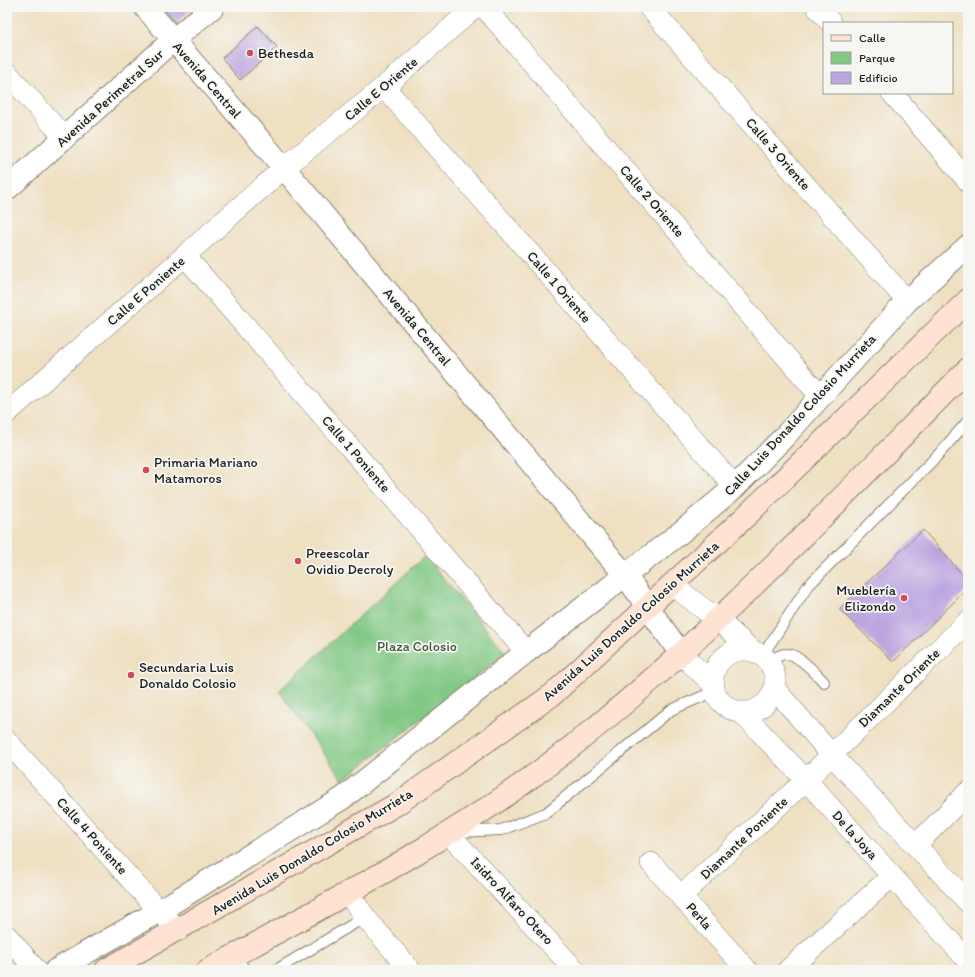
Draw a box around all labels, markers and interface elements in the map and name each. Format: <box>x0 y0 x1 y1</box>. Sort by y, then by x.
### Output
legend <box>823 22 953 94</box>
text: Calle <box>859 31 886 45</box>
street label: Avenida Central <box>169 38 245 122</box>
street label: Avenida Perimetral Sur <box>53 45 168 151</box>
place label: Bethesda <box>258 45 315 62</box>
marker: Bethesda <box>245 48 255 58</box>
text: Parque <box>859 51 895 65</box>
street label: Calle E Oriente <box>341 53 421 125</box>
text: Edificio <box>859 71 898 85</box>
street label: Calle 3 Oriente <box>742 114 814 194</box>
street label: Calle 2 Oriente <box>616 161 688 241</box>
street label: Calle 1 Oriente <box>523 248 595 327</box>
street label: Calle E Poniente <box>104 252 189 329</box>
street label: Avenida Central <box>380 285 454 369</box>
street label: Calle Luis Donaldo Colosio Murrieta <box>720 330 880 500</box>
street label: Calle 1 Poniente <box>318 412 394 496</box>
place label: Primaria Mariano Matamoros <box>154 454 258 487</box>
marker: Primaria Mariano Matamoros <box>141 465 151 475</box>
street label: Avenida Luis Donaldo Colosio Murrieta <box>539 537 723 705</box>
place label: Preescolar Ovidio Decroly <box>306 545 394 578</box>
marker: Preescolar Ovidio Decroly <box>293 556 303 566</box>
place label: Mueblería Elizondo <box>836 582 897 615</box>
marker: Mueblería Elizondo <box>899 593 909 603</box>
park label: Plaza Colosio <box>377 638 457 655</box>
street label: Diamante Oriente <box>855 645 944 731</box>
place label: Secundaria Luis Donaldo Colosio <box>139 659 236 692</box>
marker: Secundaria Luis Donaldo Colosio <box>126 670 136 680</box>
street label: Avenida Luis Donaldo Colosio Murrieta <box>209 785 416 919</box>
street label: Diamante Poniente <box>697 793 792 883</box>
street label: Calle 4 Poniente <box>53 794 131 878</box>
street label: De la Joya <box>828 807 882 864</box>
street label: Isidro Alfaro Otero <box>467 853 557 949</box>
street label: Perla <box>682 899 716 933</box>

